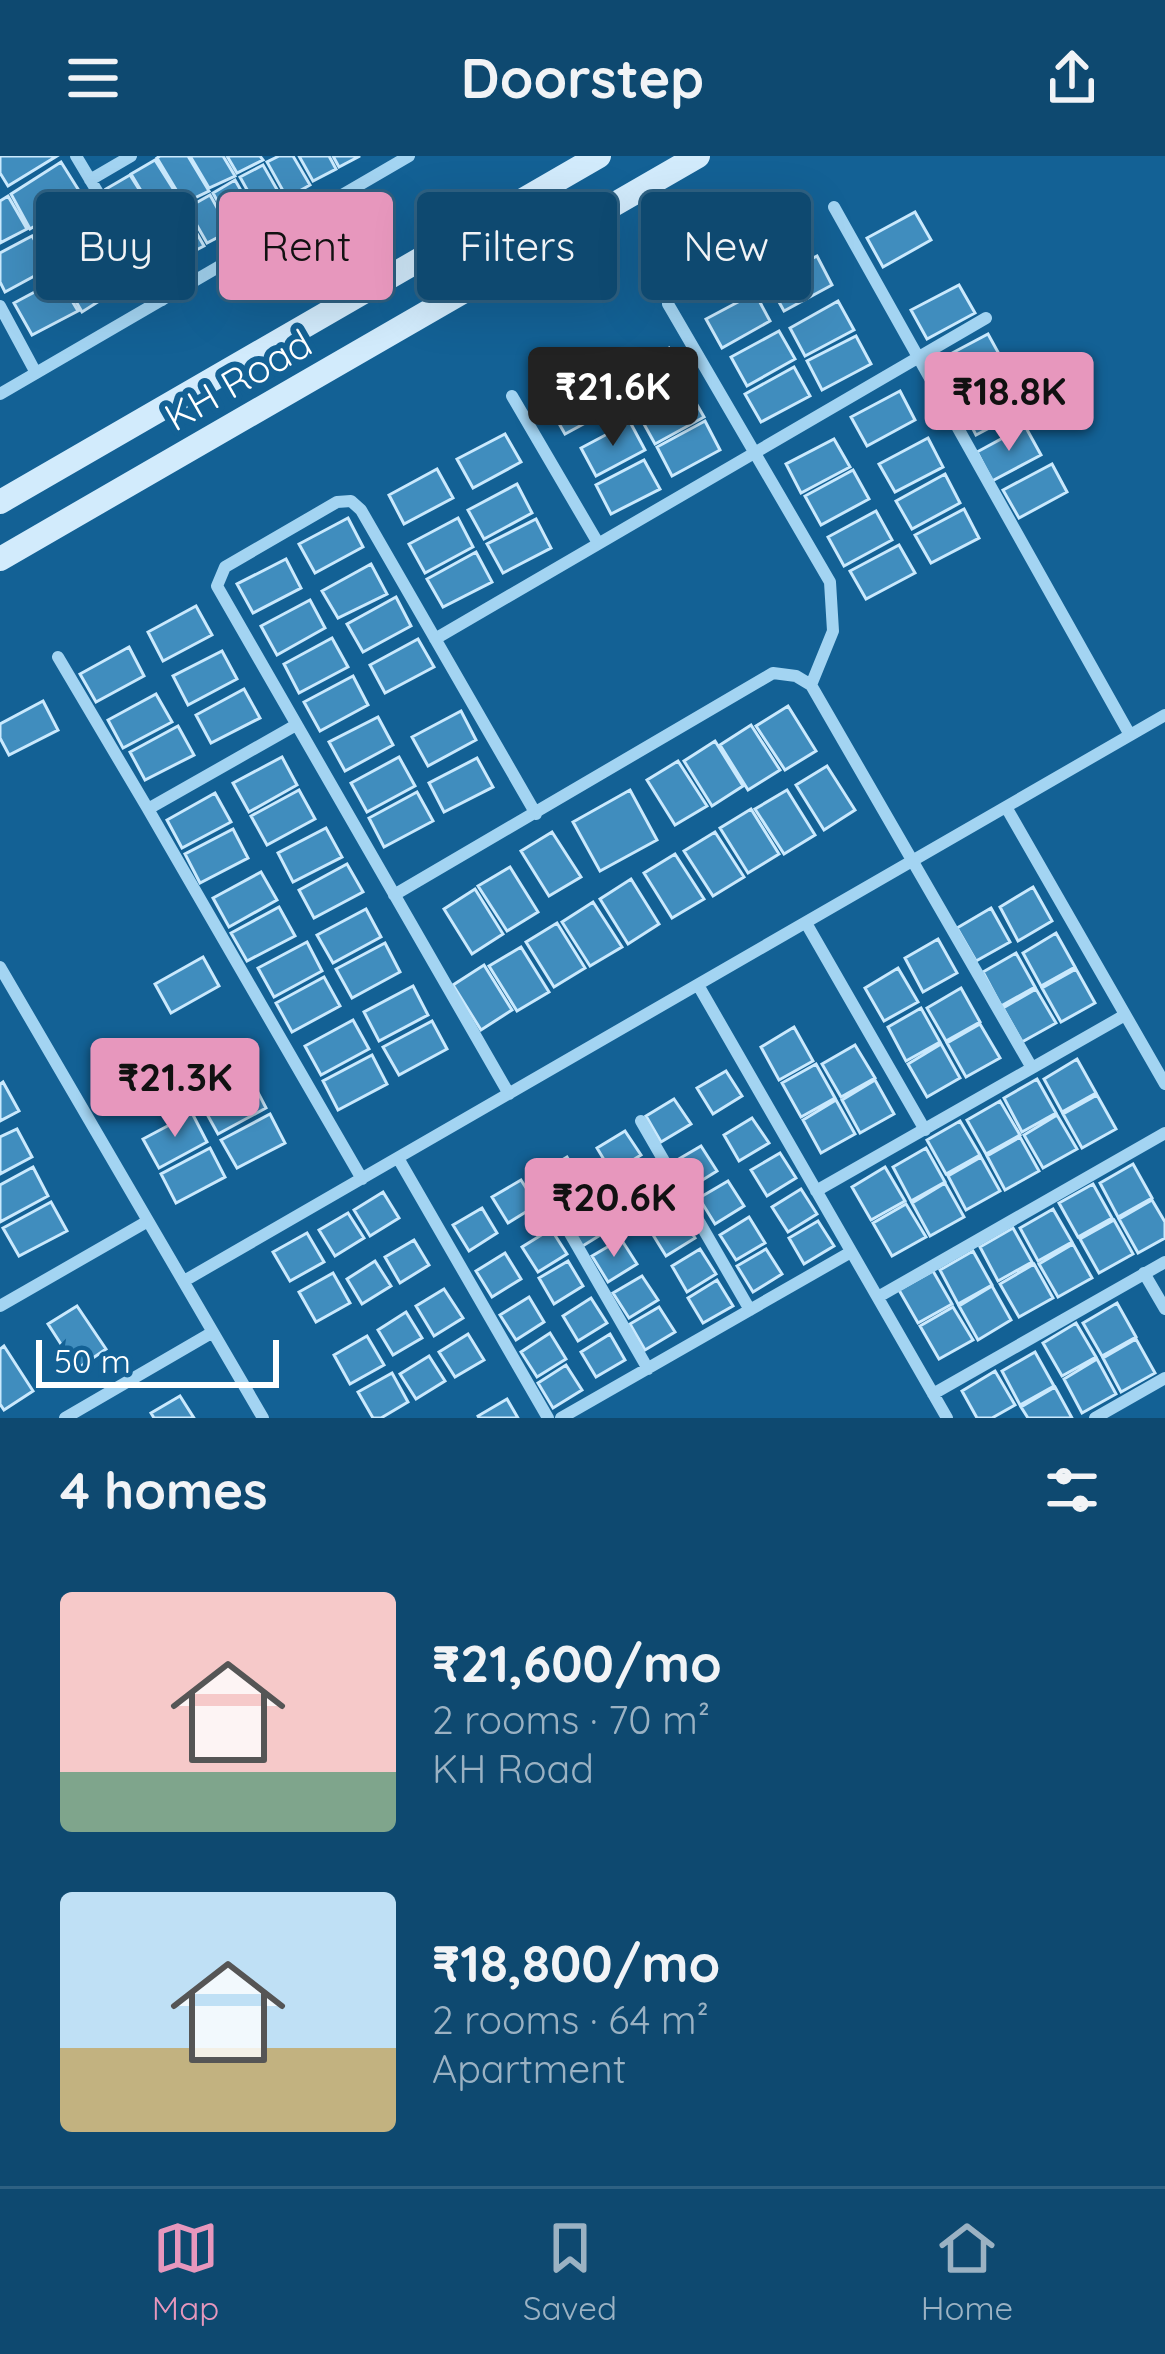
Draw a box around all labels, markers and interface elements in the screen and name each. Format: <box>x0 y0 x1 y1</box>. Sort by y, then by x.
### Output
text: Doorstep <box>461 44 704 112</box>
icon: menu <box>60 45 126 111</box>
icon: share <box>1039 45 1105 111</box>
chip: Buy <box>36 192 195 300</box>
chip: Rent <box>219 192 393 300</box>
chip: Filters <box>417 192 617 300</box>
chip: New <box>641 192 811 300</box>
street label: KH Road <box>155 318 320 441</box>
pin: ₹21.6K <box>515 347 711 449</box>
pin: ₹18.8K <box>911 352 1107 454</box>
text: ₹21.6K <box>555 361 671 410</box>
text: ₹18.8K <box>952 366 1066 415</box>
pin: ₹21.3K <box>77 1038 273 1140</box>
text: ₹21.3K <box>117 1052 233 1101</box>
pin: ₹20.6K <box>516 1158 712 1260</box>
text: ₹20.6K <box>552 1172 676 1221</box>
scale bar <box>36 1334 279 1387</box>
text: 50 m <box>54 1340 131 1381</box>
icon: filters <box>1039 1457 1105 1523</box>
text: 4 homes <box>60 1458 268 1522</box>
text: ₹21,600/mo <box>432 1631 722 1695</box>
icon: home <box>156 1640 300 1784</box>
text: 2 rooms · 70 m² <box>432 1695 710 1744</box>
text: KH Road <box>432 1744 594 1793</box>
text: ₹18,800/mo <box>432 1931 720 1995</box>
icon: home <box>156 1940 300 2084</box>
text: 2 rooms · 64 m² <box>432 1995 709 2044</box>
text: Apartment <box>432 2044 626 2093</box>
tab: Map <box>152 2215 219 2328</box>
tab: Saved <box>523 2215 617 2328</box>
tab: Home <box>921 2215 1013 2328</box>

